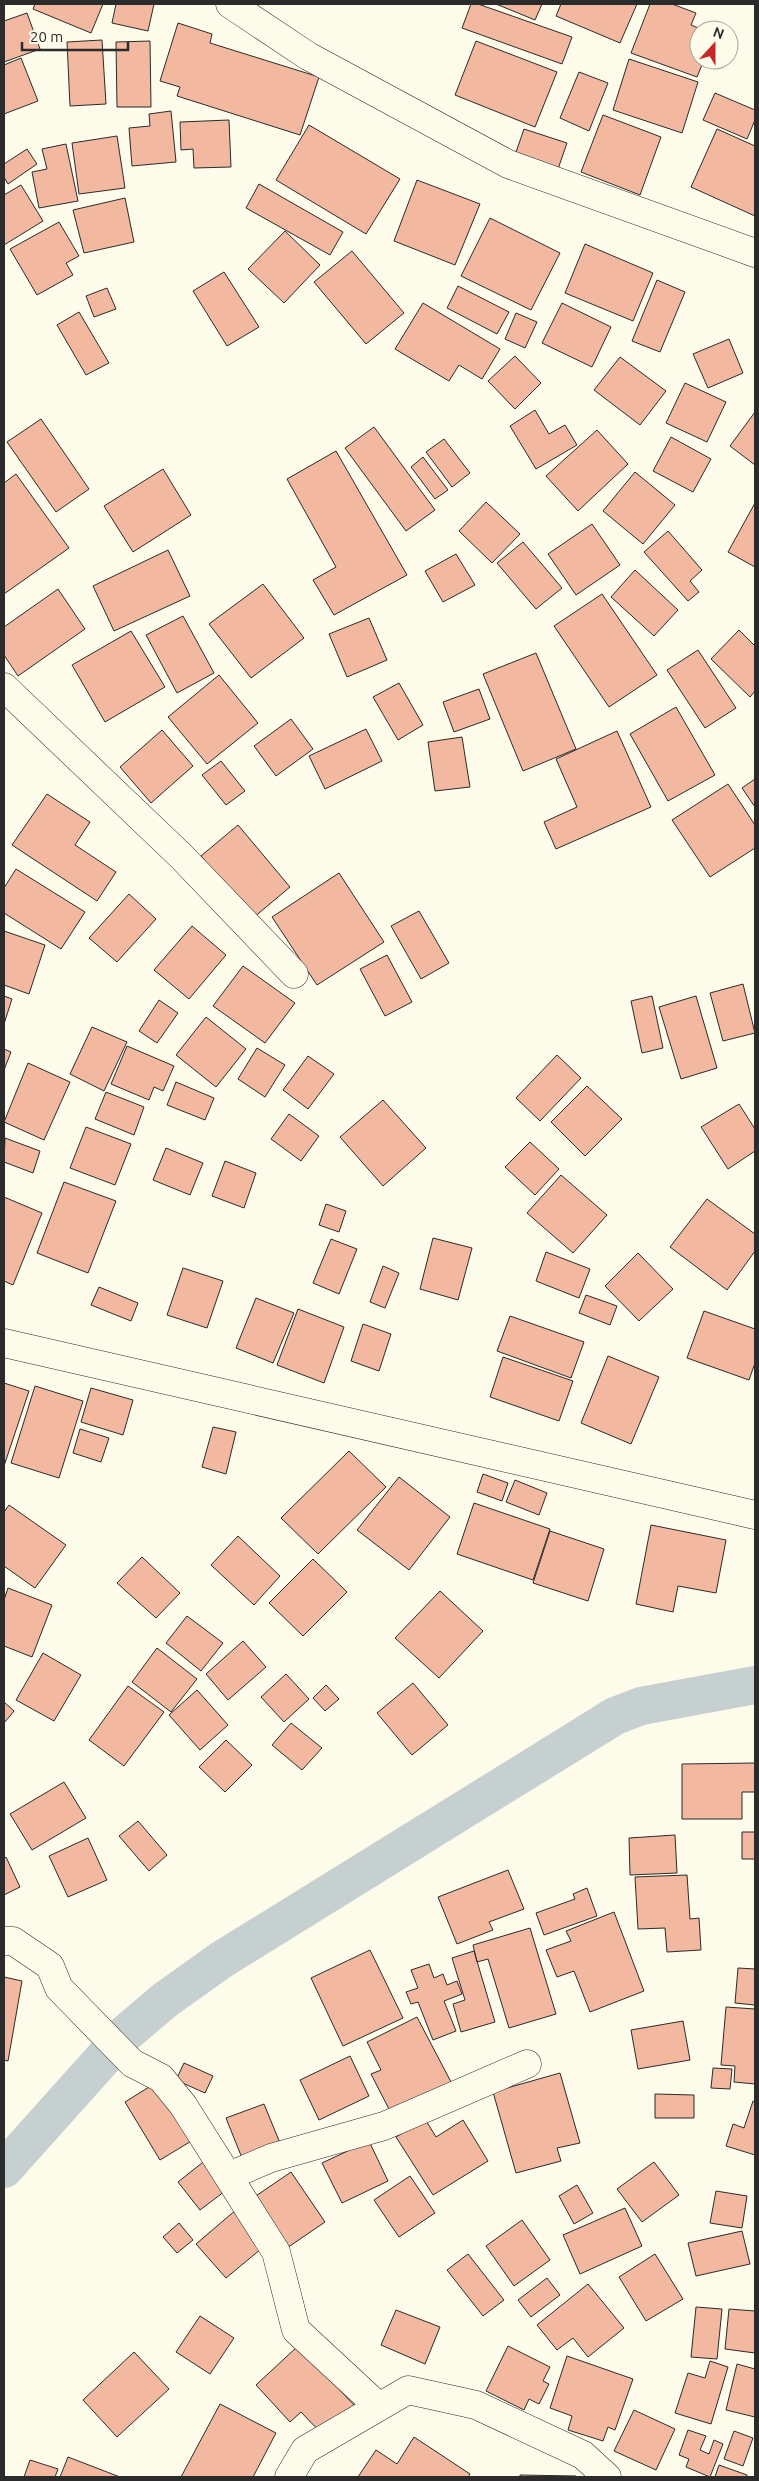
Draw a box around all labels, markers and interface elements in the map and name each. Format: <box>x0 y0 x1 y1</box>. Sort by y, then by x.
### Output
scale bar <box>22 20 129 52</box>
north arrow <box>689 20 739 70</box>
text: N <box>711 24 726 42</box>
text: 20 m <box>30 28 63 45</box>

